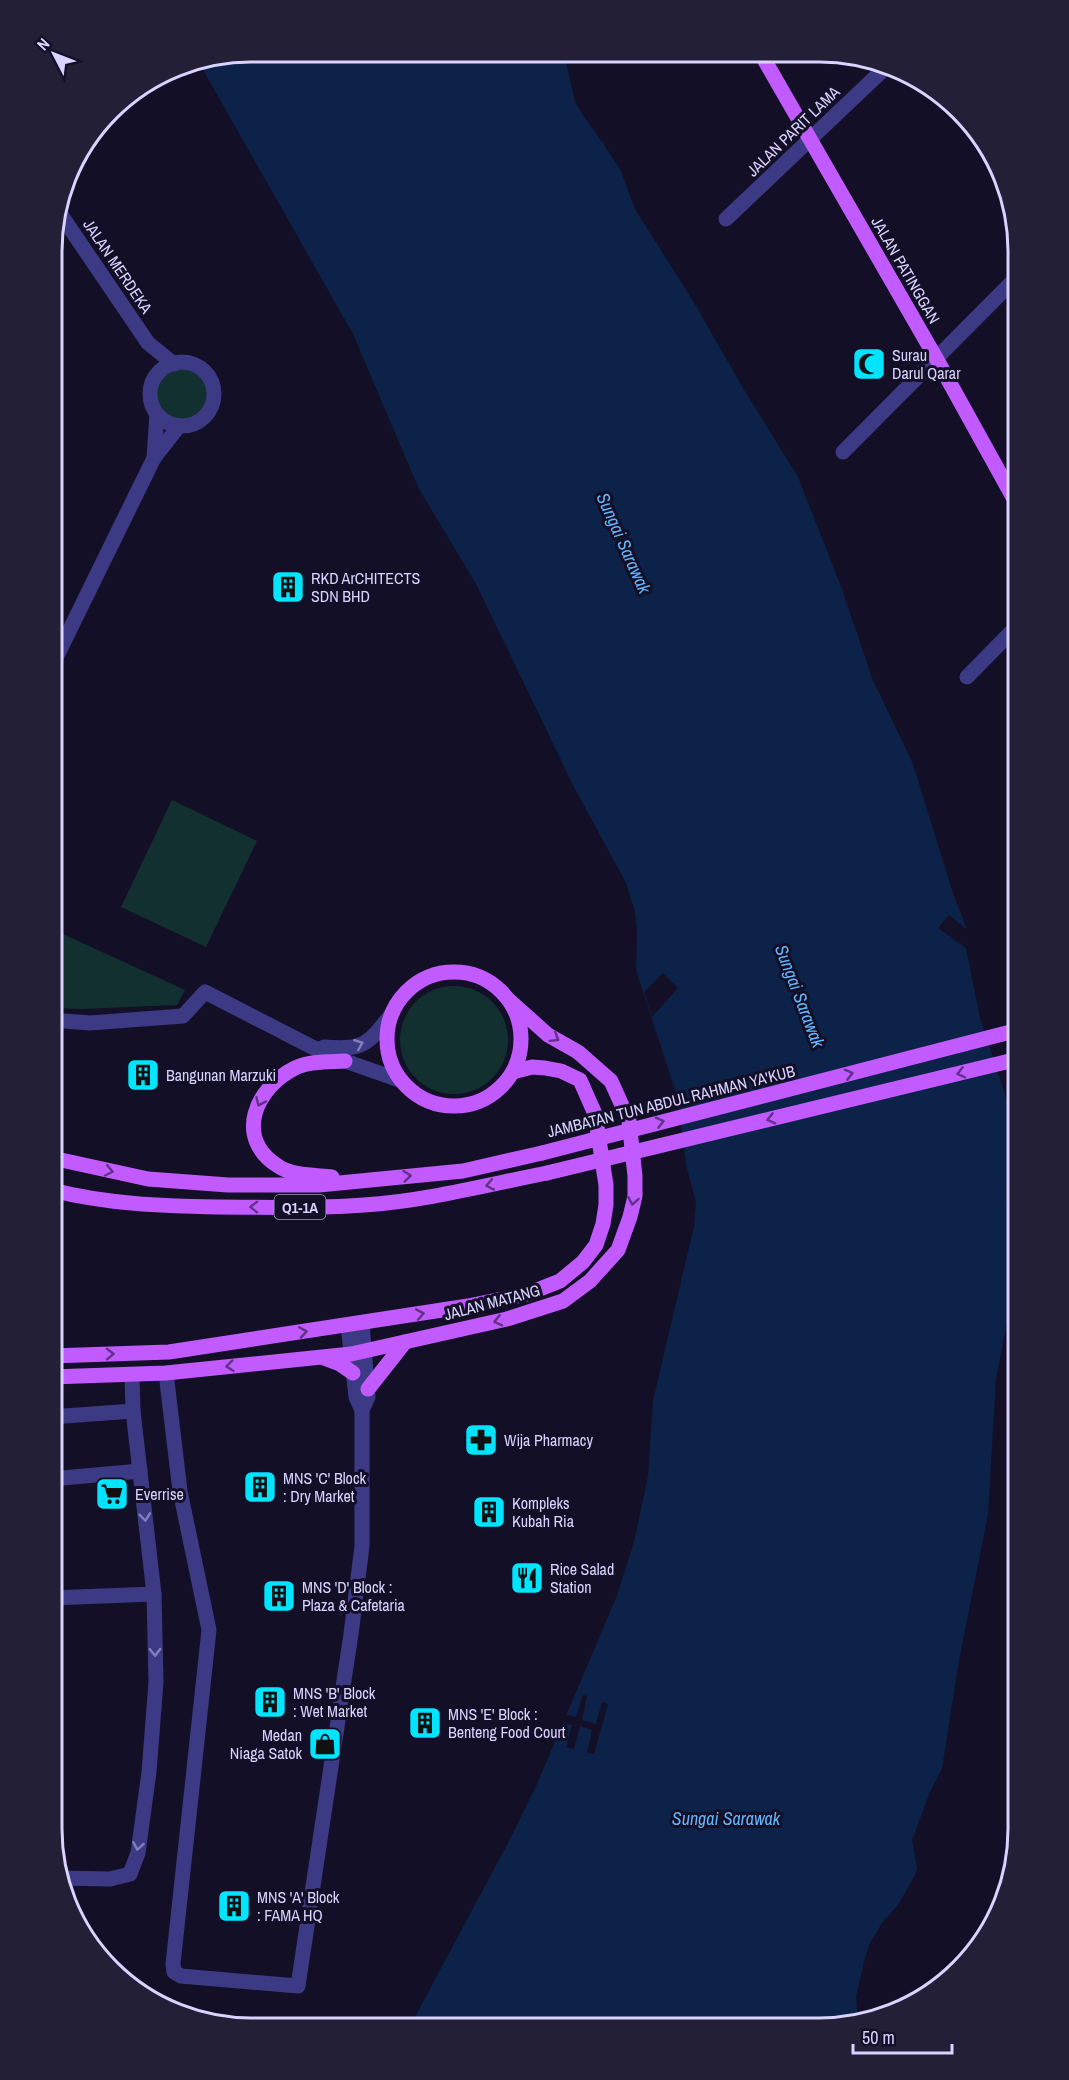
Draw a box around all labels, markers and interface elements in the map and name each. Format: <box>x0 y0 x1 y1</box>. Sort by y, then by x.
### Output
north arrow <box>24 24 84 84</box>
text: N <box>32 33 54 55</box>
street label: JALAN PARIT LAMA <box>742 81 844 181</box>
street label: JALAN PATINGGAN <box>867 213 945 327</box>
street label: JALAN MERDEKA <box>78 215 158 318</box>
place label: Surau Darul Qarar <box>892 344 961 384</box>
mosque icon: Surau Darul Qarar <box>851 346 887 382</box>
water label: Sungai Sarawak <box>591 488 658 598</box>
place label: RKD ArCHITECTS SDN BHD <box>311 567 421 607</box>
building icon: RKD ArCHITECTS SDN BHD <box>270 569 306 605</box>
water label: Sungai Sarawak <box>769 941 831 1052</box>
one-way arrow <box>549 1031 559 1043</box>
one-way arrow <box>353 1039 364 1051</box>
building icon: Bangunan Marzuki <box>125 1057 161 1093</box>
street label: JAMBATAN TUN ABDUL RAHMAN YA'KUB <box>545 1059 797 1142</box>
place label: Bangunan Marzuki <box>166 1064 276 1086</box>
one-way arrow <box>956 1065 966 1078</box>
one-way arrow <box>844 1068 854 1081</box>
one-way arrow <box>256 1095 268 1106</box>
one-way arrow <box>767 1111 777 1124</box>
one-way arrow <box>655 1117 665 1130</box>
one-way arrow <box>104 1163 114 1176</box>
one-way arrow <box>403 1170 412 1183</box>
one-way arrow <box>485 1178 495 1191</box>
road number: Q1-1A <box>274 1195 326 1219</box>
one-way arrow <box>627 1196 640 1206</box>
one-way arrow <box>250 1201 259 1213</box>
street label: JALAN MATANG <box>441 1279 543 1325</box>
one-way arrow <box>414 1308 424 1321</box>
one-way arrow <box>494 1314 504 1327</box>
one-way arrow <box>299 1326 308 1338</box>
one-way arrow <box>105 1347 114 1360</box>
one-way arrow <box>226 1359 235 1372</box>
pharmacy icon: Wija Pharmacy <box>463 1422 499 1458</box>
place label: Wija Pharmacy <box>504 1429 593 1451</box>
place label: MNS 'C' Block : Dry Market <box>283 1467 366 1507</box>
building icon: MNS 'C' Block : Dry Market <box>242 1469 278 1505</box>
supermarket icon: Everrise <box>94 1476 130 1512</box>
place label: Everrise <box>135 1483 184 1505</box>
place label: Kompleks Kubah Ria <box>512 1492 575 1532</box>
building icon: Kompleks Kubah Ria <box>471 1494 507 1530</box>
one-way arrow <box>138 1512 151 1522</box>
place label: Rice Salad Station <box>550 1558 614 1598</box>
restaurant icon: Rice Salad Station <box>509 1560 545 1596</box>
place label: MNS 'D' Block : Plaza & Cafetaria <box>302 1576 406 1616</box>
building icon: MNS 'D' Block : Plaza & Cafetaria <box>261 1578 297 1614</box>
one-way arrow <box>149 1648 161 1657</box>
place label: MNS 'B' Block : Wet Market <box>293 1682 376 1722</box>
building icon: MNS 'B' Block : Wet Market <box>252 1684 288 1720</box>
place label: MNS 'E' Block : Benteng Food Court <box>448 1703 566 1743</box>
building icon: MNS 'E' Block : Benteng Food Court <box>407 1705 443 1741</box>
place label: Medan Niaga Satok <box>230 1724 302 1764</box>
shop icon: Medan Niaga Satok <box>307 1726 343 1762</box>
water label: Sungai Sarawak <box>672 1806 781 1831</box>
one-way arrow <box>132 1841 145 1851</box>
place label: MNS 'A' Block : FAMA HQ <box>257 1886 340 1926</box>
building icon: MNS 'A' Block : FAMA HQ <box>216 1888 252 1924</box>
scale bar <box>853 2017 952 2055</box>
text: 50 m <box>862 2025 895 2050</box>

